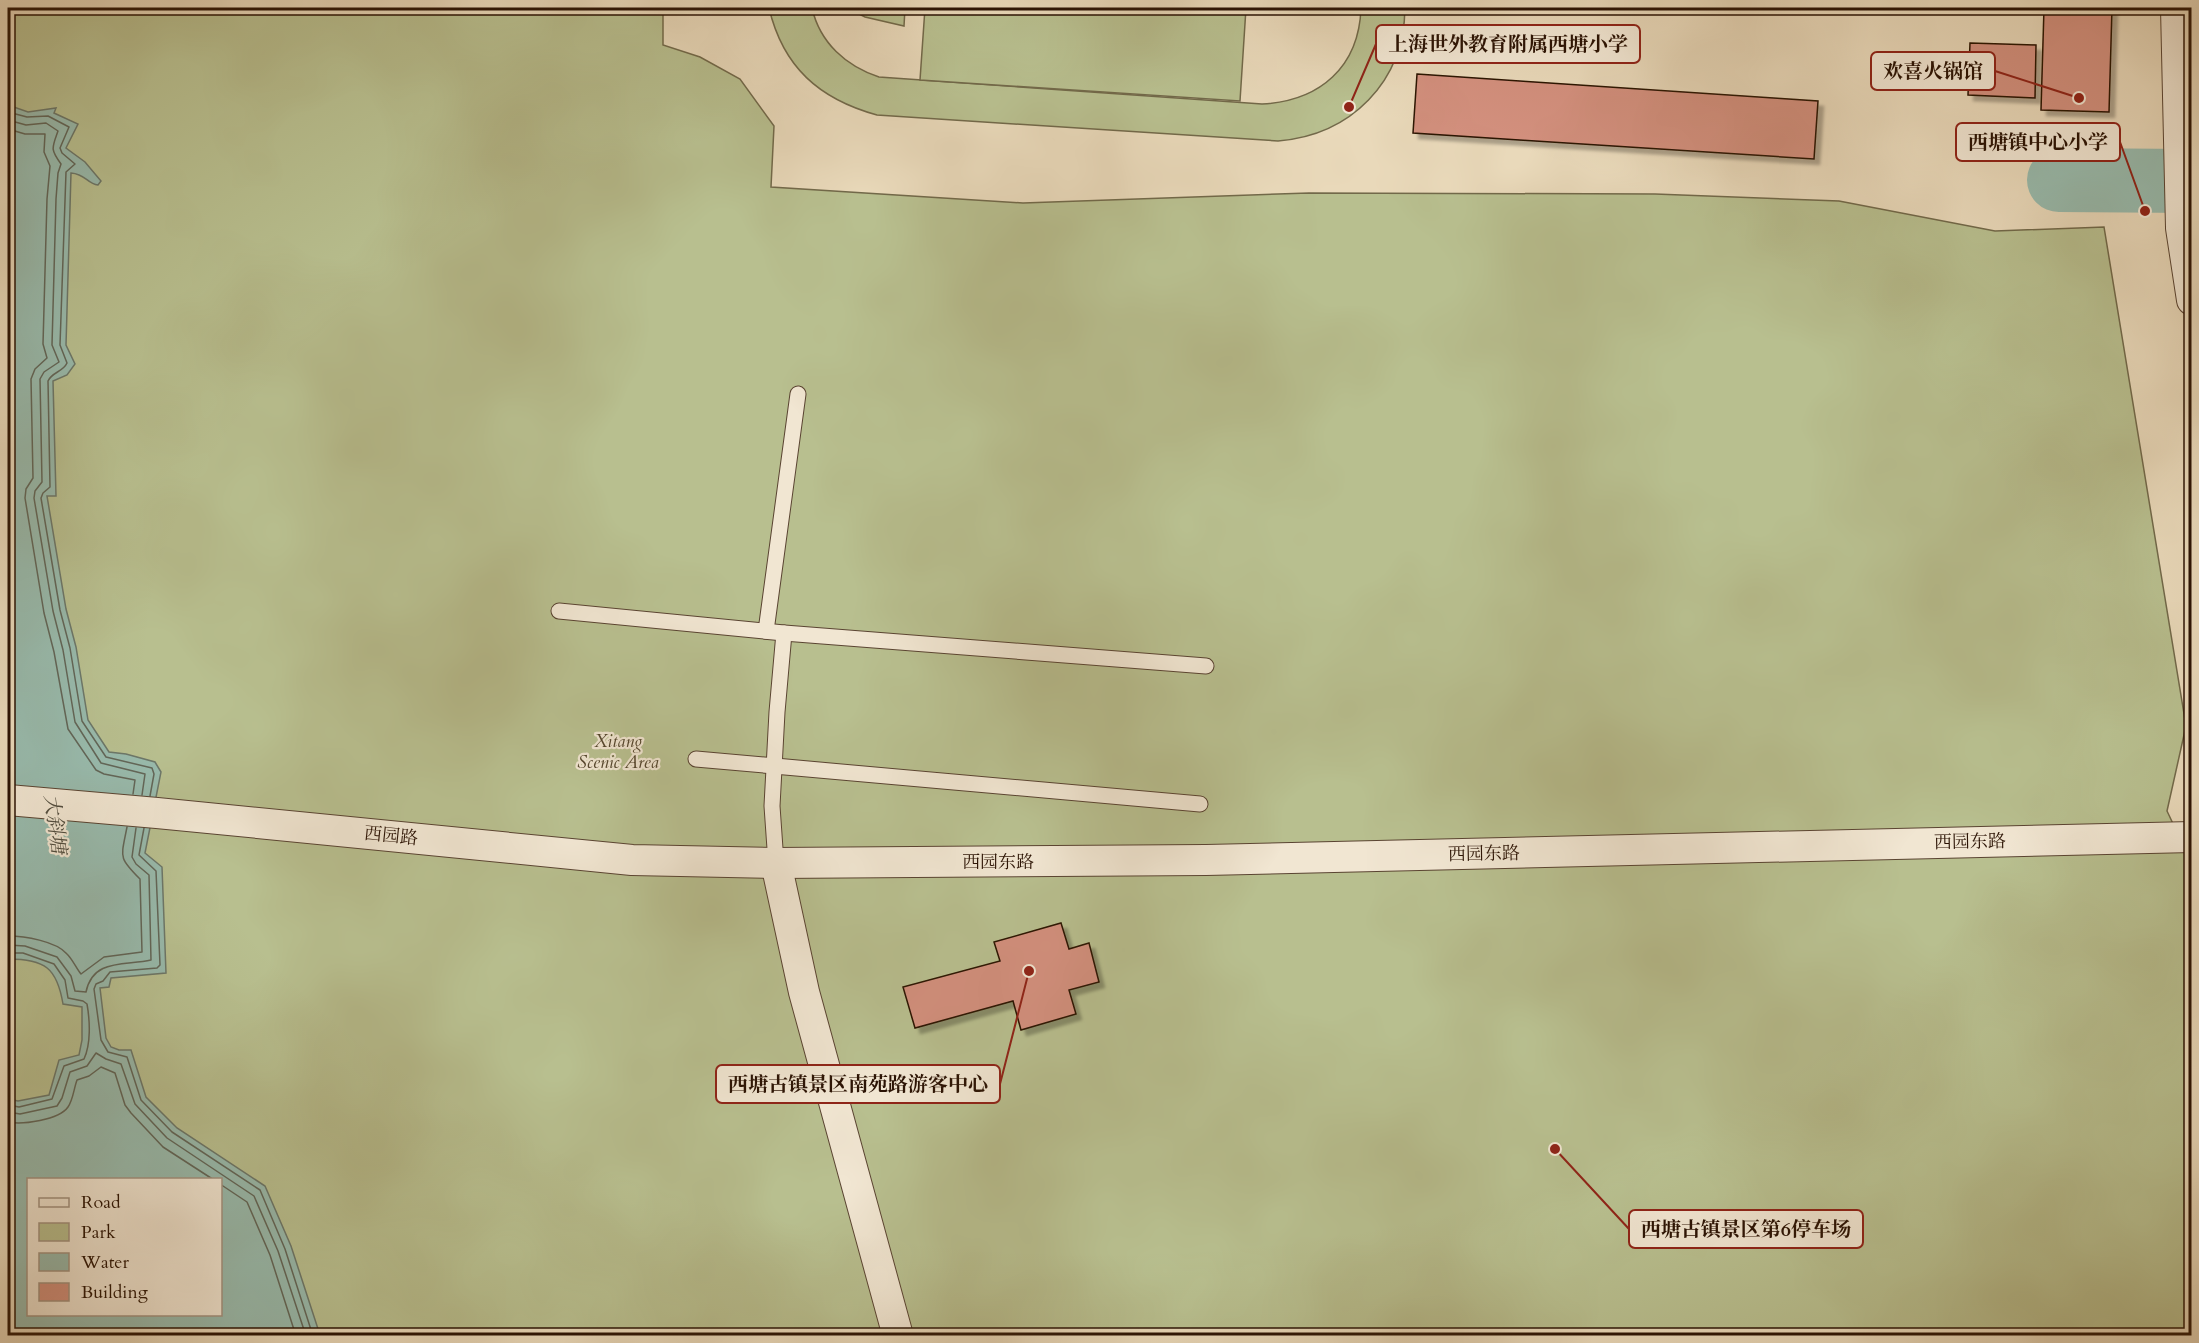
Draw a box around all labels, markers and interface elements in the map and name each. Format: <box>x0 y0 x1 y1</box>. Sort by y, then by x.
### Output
callout: 上海世外教育附属西塘小学 <box>1376 25 1640 63</box>
text: 上海世外教育附属西塘小学 <box>1388 31 1628 58</box>
callout: 欢喜火锅馆 <box>1871 52 1995 90</box>
text: 欢喜火锅馆 <box>1883 58 1983 85</box>
callout: 西塘镇中心小学 <box>1956 123 2120 161</box>
text: 西塘镇中心小学 <box>1968 129 2108 156</box>
park label: Xitang Scenic Area <box>577 729 659 775</box>
water label: 大斜塘 <box>37 792 73 859</box>
street label: 西园路 <box>363 821 419 851</box>
street label: 西园东路 <box>1934 829 2006 855</box>
street label: 西园东路 <box>1448 841 1520 867</box>
street label: 西园东路 <box>962 850 1034 875</box>
callout: 西塘古镇景区南苑路游客中心 <box>716 1065 1000 1103</box>
text: 西塘古镇景区南苑路游客中心 <box>728 1071 988 1098</box>
legend <box>27 1178 222 1316</box>
text: Road <box>81 1190 121 1215</box>
callout: 西塘古镇景区第6停车场 <box>1629 1210 1863 1248</box>
text: 西塘古镇景区第6停车场 <box>1641 1216 1851 1243</box>
text: Park <box>81 1220 116 1245</box>
text: Water <box>80 1250 130 1275</box>
text: Building <box>81 1280 149 1305</box>

